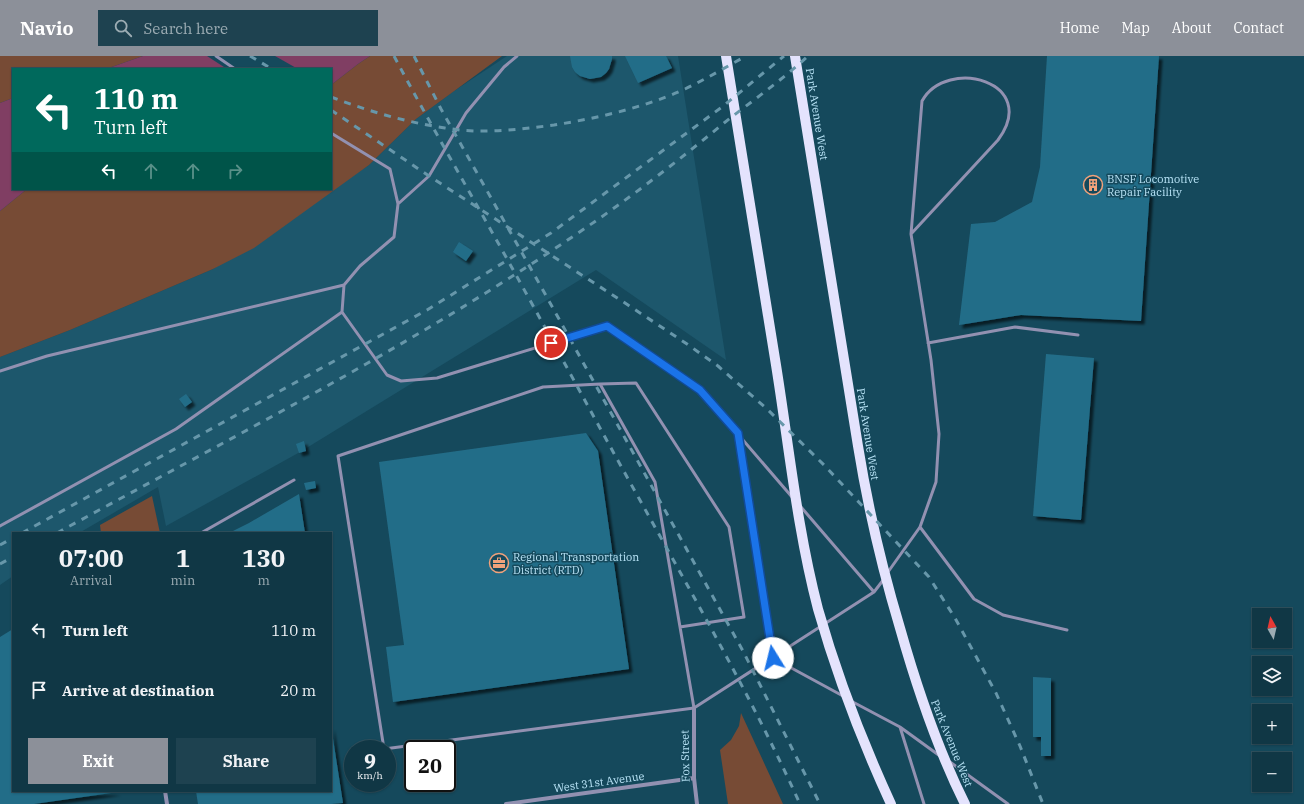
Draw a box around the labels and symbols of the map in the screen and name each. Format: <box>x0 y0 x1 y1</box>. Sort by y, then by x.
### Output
street label: Park Avenue West <box>803 67 831 161</box>
place label: BNSF Locomotive Repair Facility <box>1107 172 1199 199</box>
building icon: BNSF Locomotive Repair Facility <box>1082 174 1104 196</box>
pin <box>534 326 568 360</box>
street label: Park Avenue West <box>854 387 882 481</box>
place label: Regional Transportation District (RTD) <box>513 550 639 577</box>
office icon: Regional Transportation District (RTD) <box>488 552 510 574</box>
north arrow <box>1252 608 1292 648</box>
position arrow <box>752 637 794 679</box>
street label: Park Avenue West <box>928 697 976 789</box>
street label: Fox Street <box>678 730 692 782</box>
speed limit sign: 20 <box>404 740 456 792</box>
street label: West 31st Avenue <box>553 769 645 795</box>

